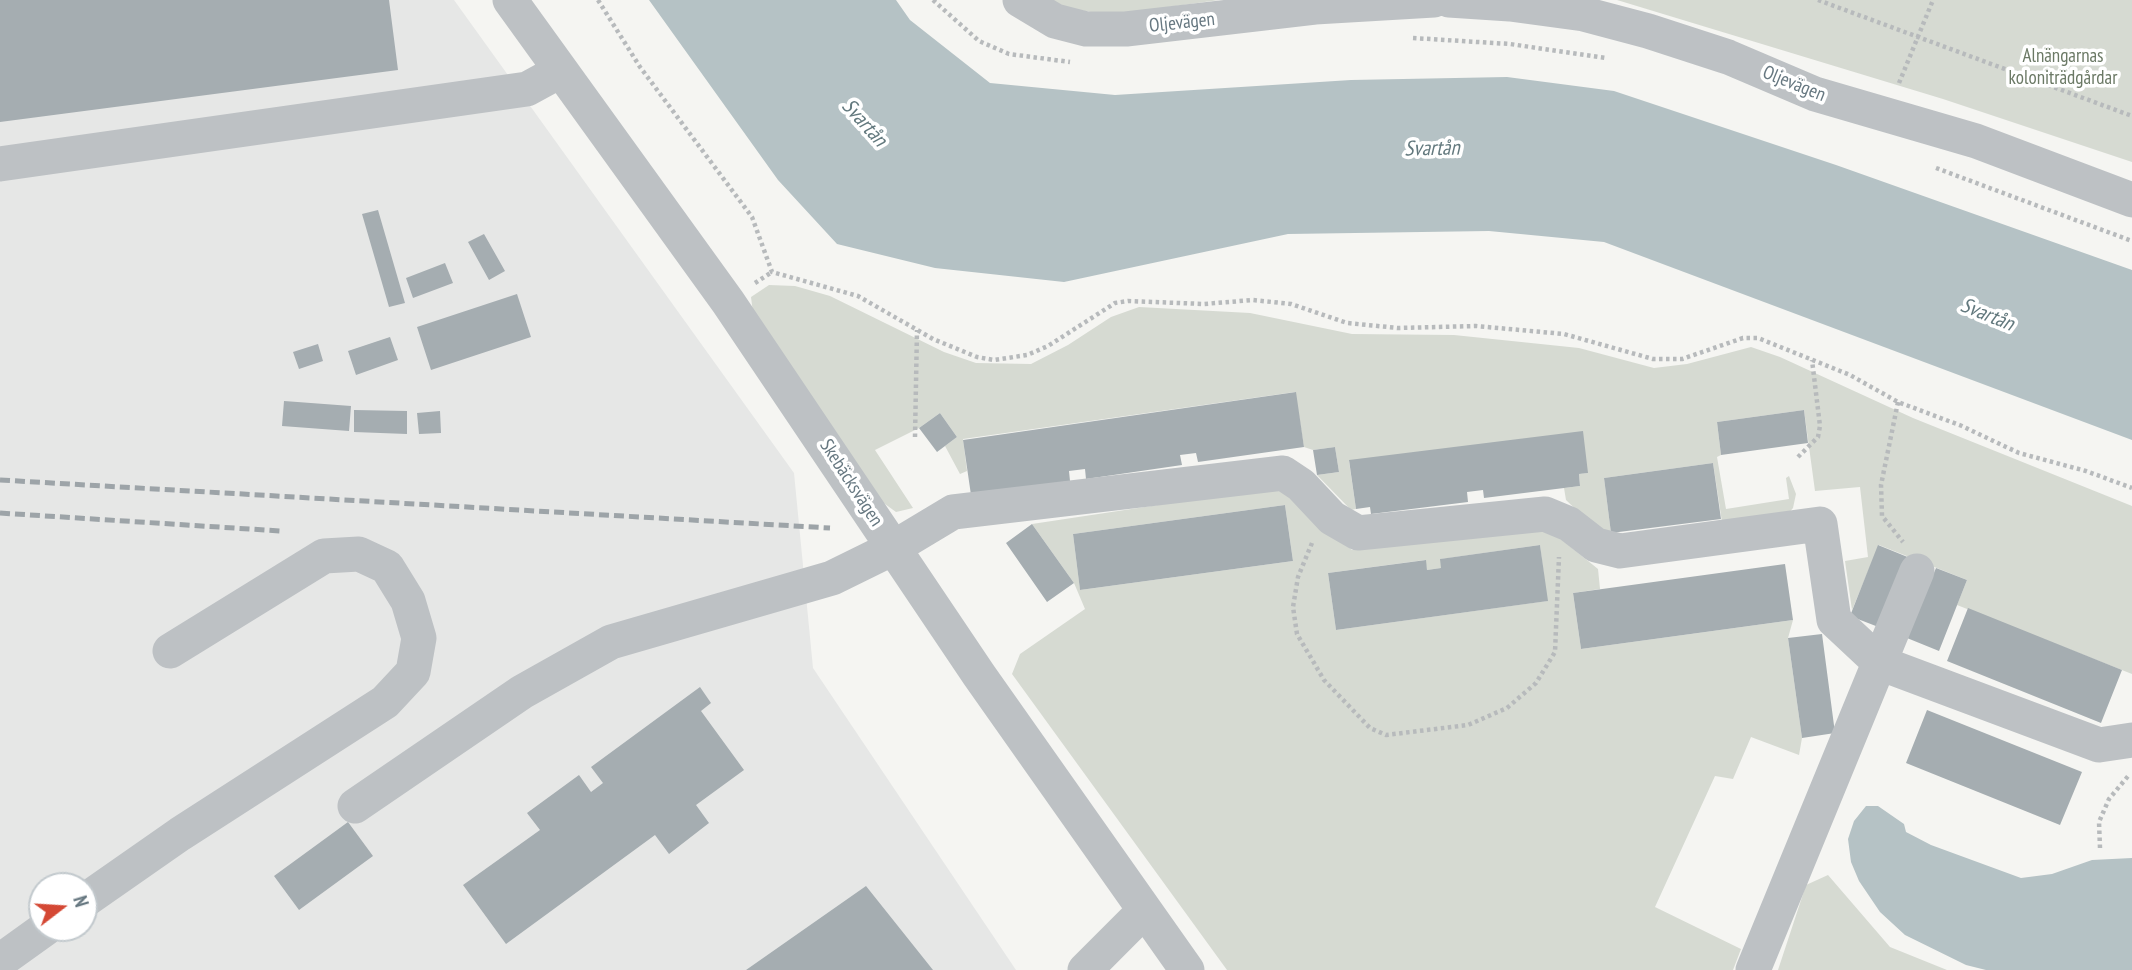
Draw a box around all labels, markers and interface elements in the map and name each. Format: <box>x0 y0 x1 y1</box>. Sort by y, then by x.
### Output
street label: Oljevägen <box>1148 8 1216 38</box>
park label: Alnängarnas koloniträdgårdar <box>2009 46 2117 90</box>
street label: Oljevägen <box>1759 61 1829 107</box>
water label: Svartån <box>836 94 892 152</box>
water label: Svartån <box>1404 136 1460 162</box>
water label: Svartån <box>1957 293 2017 337</box>
street label: Skebäcksvägen <box>814 435 888 531</box>
north arrow <box>28 872 98 942</box>
text: N <box>68 893 94 910</box>

